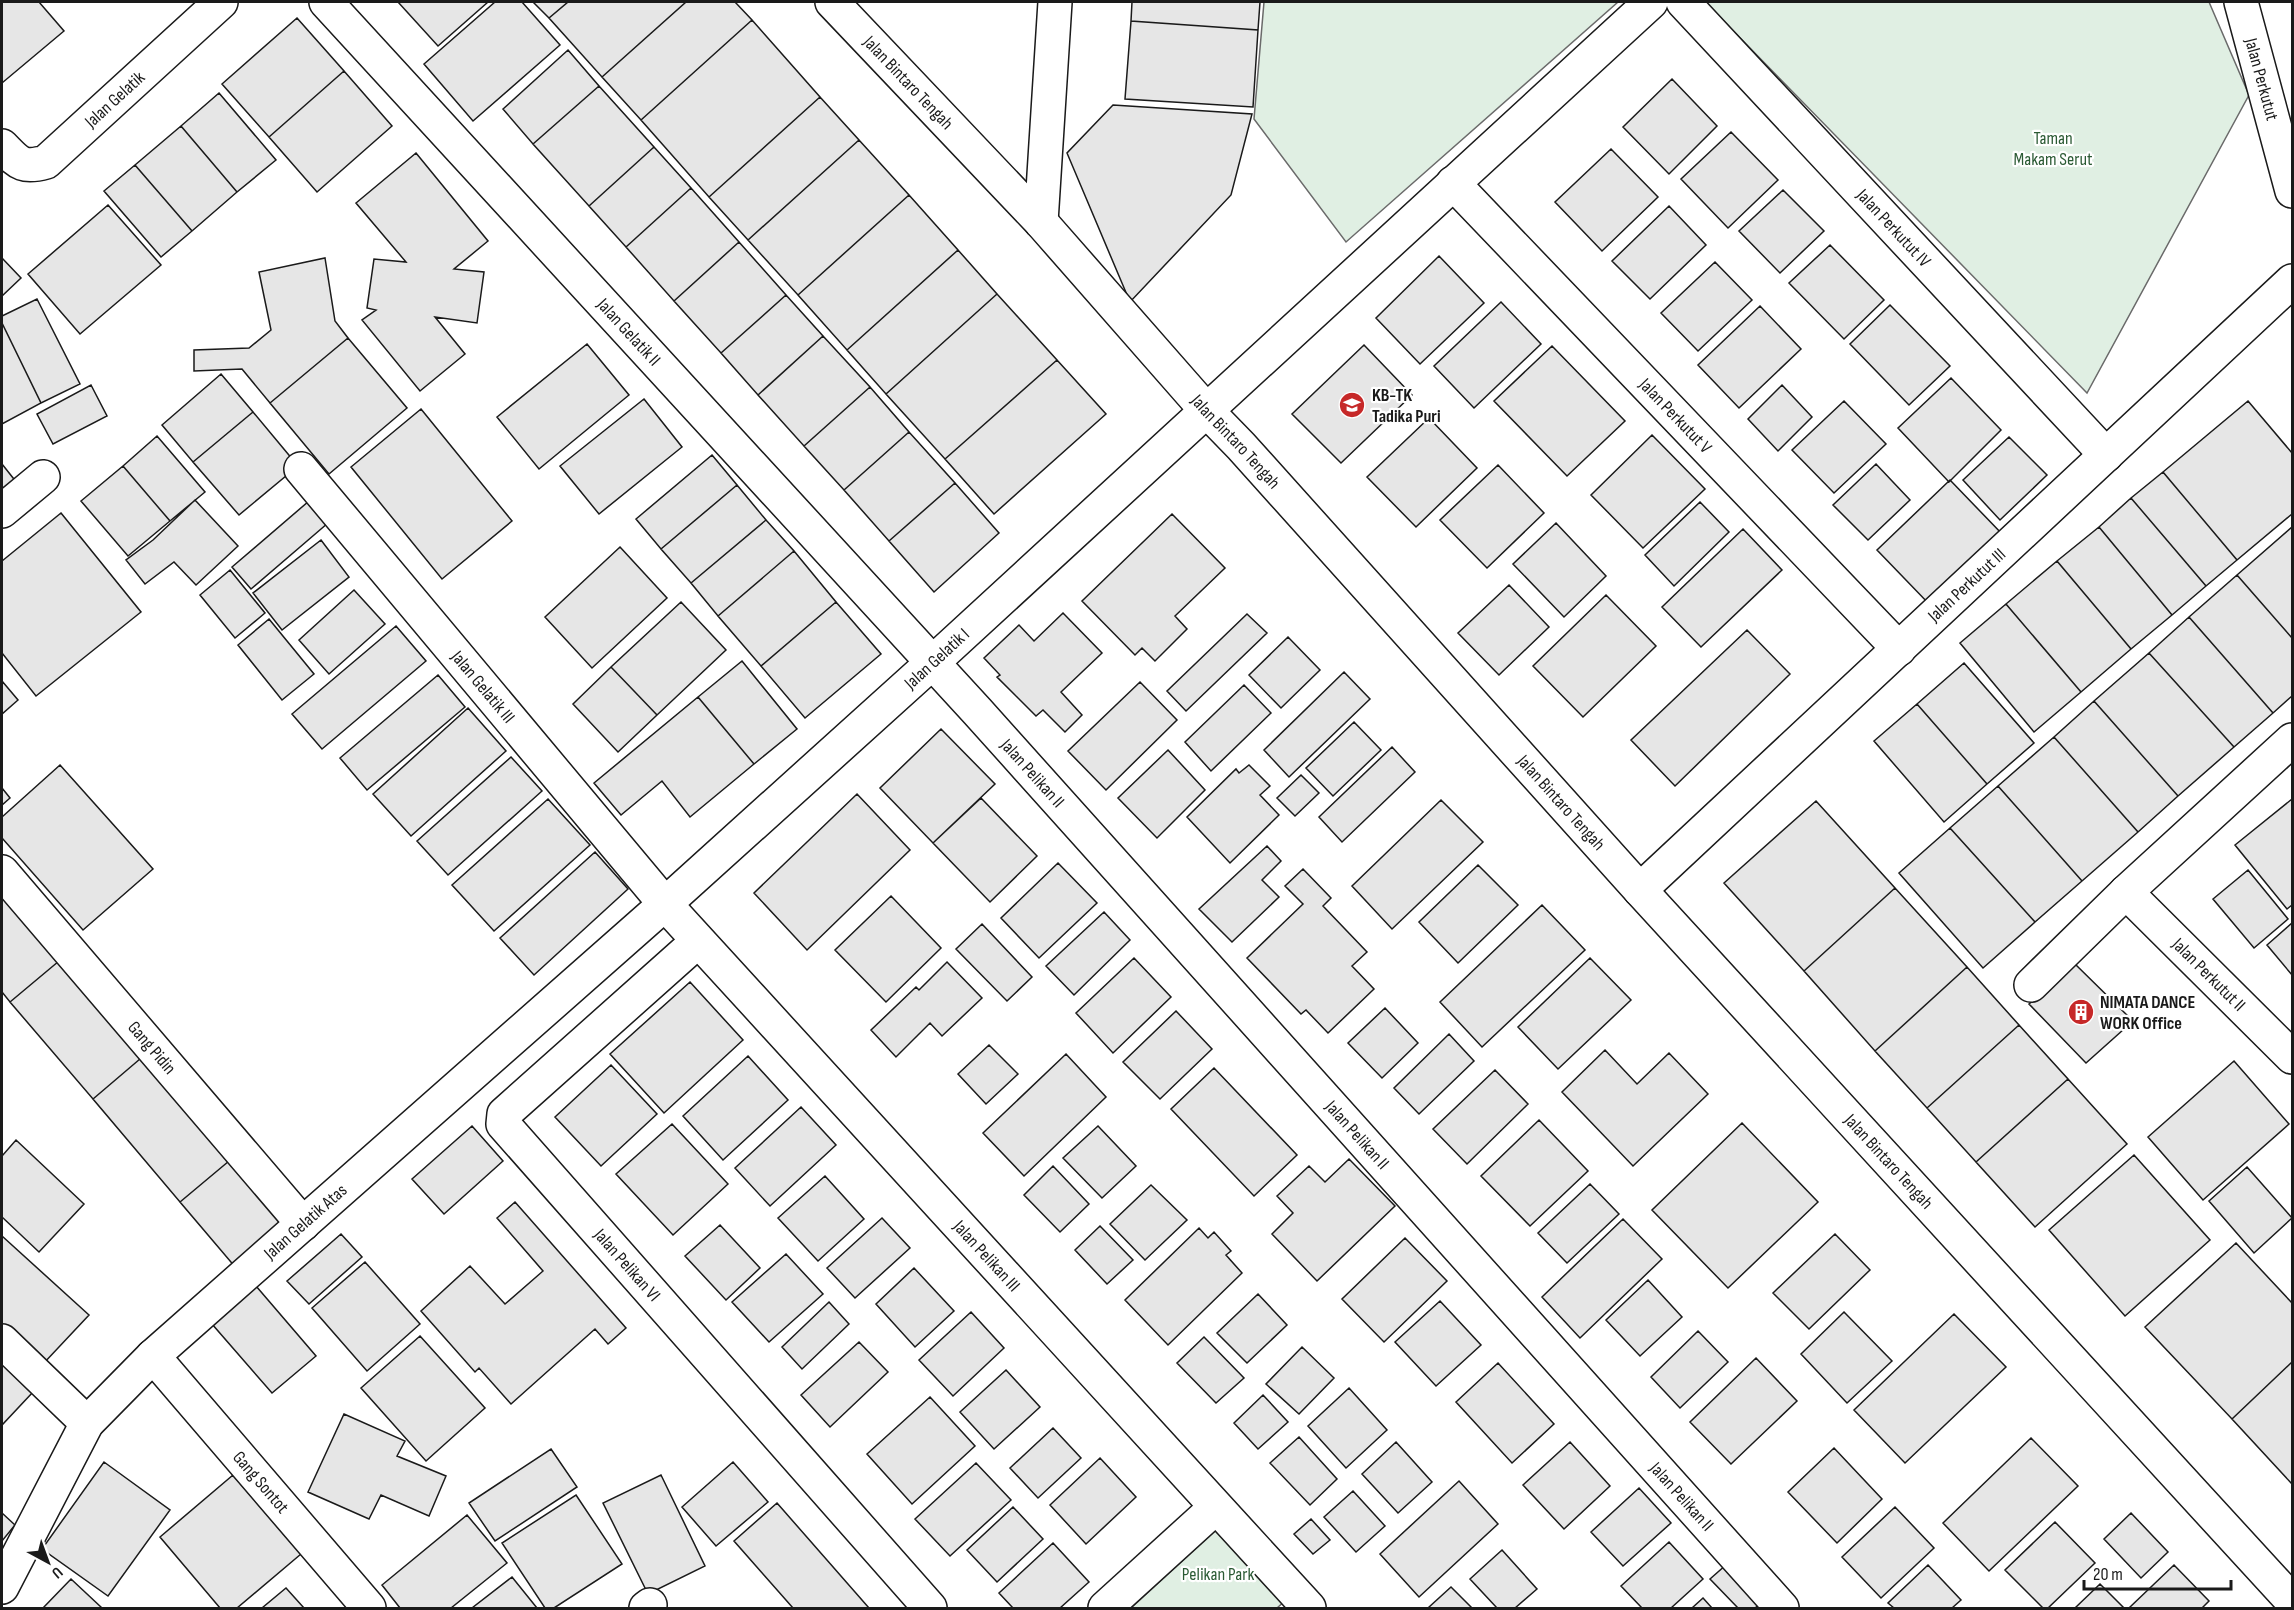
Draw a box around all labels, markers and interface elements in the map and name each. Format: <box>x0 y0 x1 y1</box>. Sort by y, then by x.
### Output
street label: Jalan Bintaro Tengah <box>858 31 958 134</box>
street label: Jalan Perkutut <box>2240 35 2283 123</box>
street label: Jalan Gelatik <box>80 67 149 133</box>
park label: Taman Makam Serut <box>2014 128 2093 170</box>
street label: Jalan Perkutut IV <box>1852 184 1935 271</box>
street label: Jalan Gelatik II <box>592 293 665 370</box>
street label: Jalan Perkutut V <box>1634 373 1716 457</box>
place label: KB-TK Tadika Puri <box>1372 385 1441 427</box>
street label: Jalan Bintaro Tengah <box>1186 389 1285 493</box>
school or university icon: KB-TK Tadika Puri <box>1337 390 1367 420</box>
street label: Jalan Perkutut III <box>1923 544 2010 627</box>
street label: Jalan Gelatik I <box>899 624 973 694</box>
street label: Jalan Gelatik III <box>446 646 519 727</box>
street label: Jalan Pelikan II <box>996 734 1069 812</box>
street label: Jalan Bintaro Tengah <box>1512 750 1610 854</box>
street label: Jalan Perkutut II <box>2167 933 2250 1015</box>
place label: NIMATA DANCE WORK Office <box>2100 992 2195 1034</box>
building icon: NIMATA DANCE WORK Office <box>2066 997 2096 1027</box>
street label: Gang Pidin <box>124 1017 181 1078</box>
street label: Jalan Pelikan II <box>1320 1095 1394 1174</box>
street label: Jalan Bintaro Tengah <box>1840 1109 1938 1213</box>
street label: Jalan Gelatik Atas <box>259 1179 351 1264</box>
street label: Jalan Pelikan III <box>948 1215 1025 1296</box>
street label: Jalan Pelikan VI <box>589 1224 665 1306</box>
street label: Gang Sontot <box>229 1447 294 1518</box>
street label: Jalan Pelikan II <box>1645 1457 1718 1535</box>
north arrow <box>18 1532 78 1592</box>
scale bar <box>2084 1553 2231 1591</box>
text: U <box>47 1562 66 1582</box>
park label: Pelikan Park <box>1182 1564 1254 1585</box>
text: 20 m <box>2093 1564 2123 1585</box>

